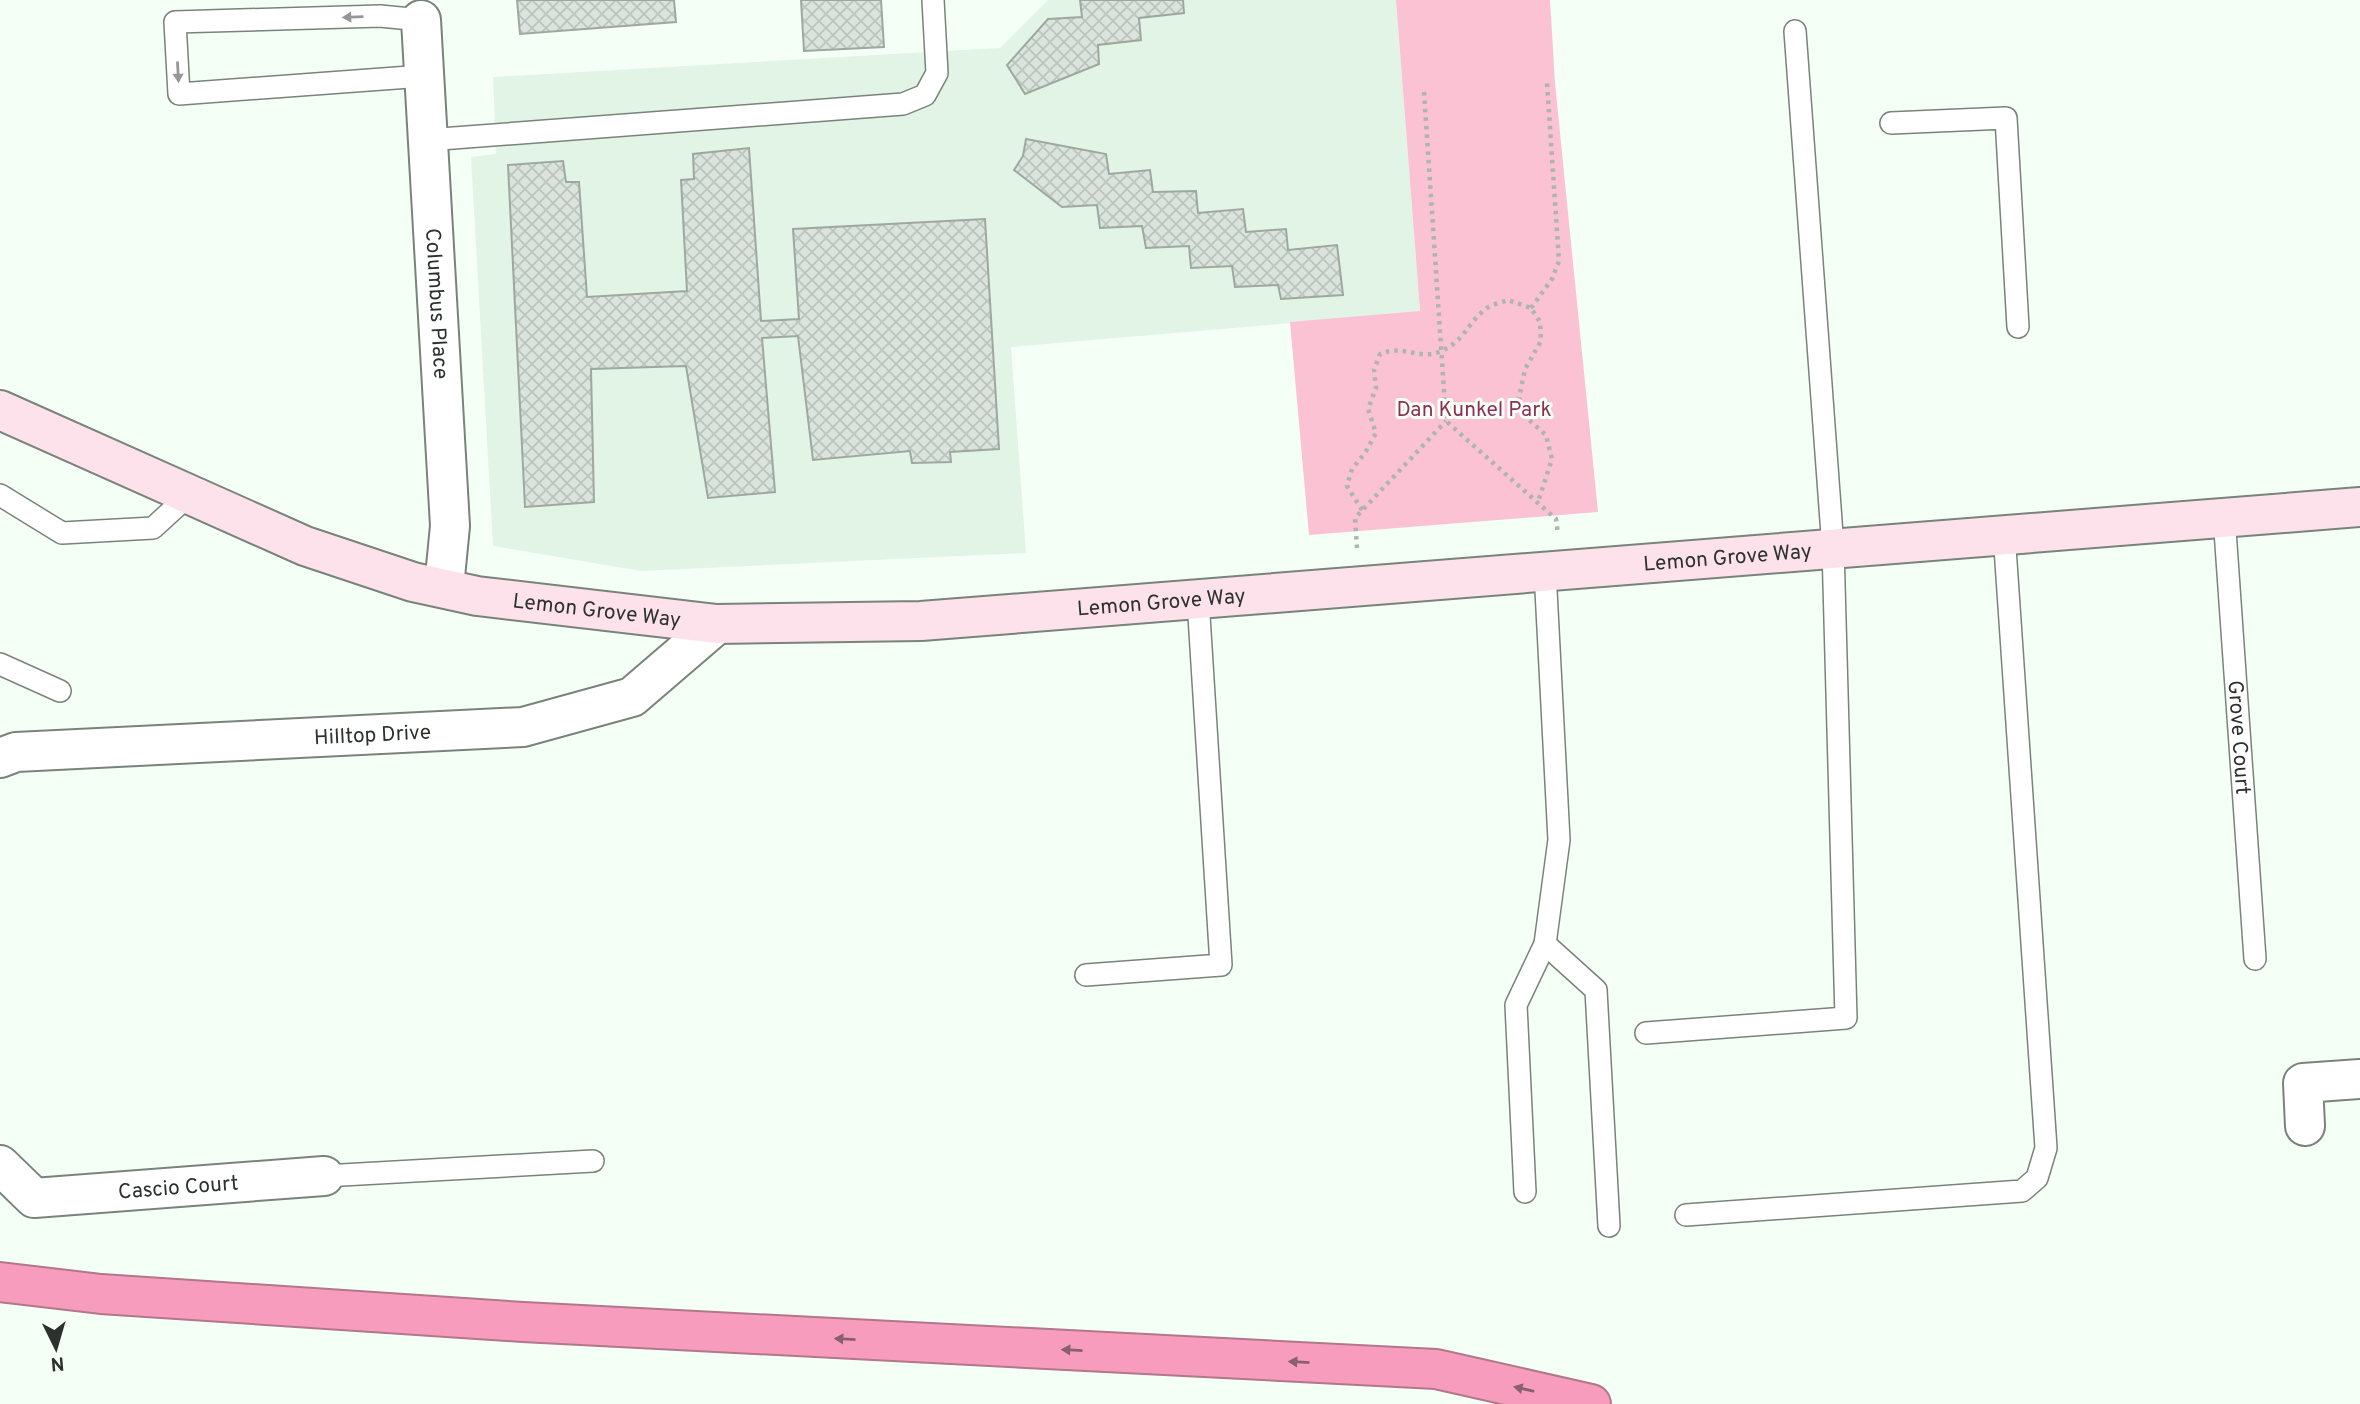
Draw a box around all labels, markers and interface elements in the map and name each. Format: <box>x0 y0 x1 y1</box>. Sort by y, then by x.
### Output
one-way arrow <box>342 12 364 23</box>
one-way arrow <box>172 61 183 83</box>
street label: Columbus Place <box>418 227 454 380</box>
park label: Dan Kunkel Park <box>1396 397 1552 424</box>
street label: Lemon Grove Way <box>1642 538 1813 579</box>
street label: Lemon Grove Way <box>1076 583 1247 624</box>
street label: Lemon Grove Way <box>511 588 682 635</box>
street label: Grove Court <box>2221 680 2255 796</box>
street label: Hilltop Drive <box>313 720 432 752</box>
street label: Cascio Court <box>117 1171 239 1207</box>
north arrow <box>21 1313 91 1383</box>
one-way arrow <box>833 1333 855 1344</box>
one-way arrow <box>1061 1345 1083 1356</box>
text: N <box>49 1350 65 1375</box>
one-way arrow <box>1288 1356 1310 1367</box>
one-way arrow <box>1513 1383 1535 1394</box>

